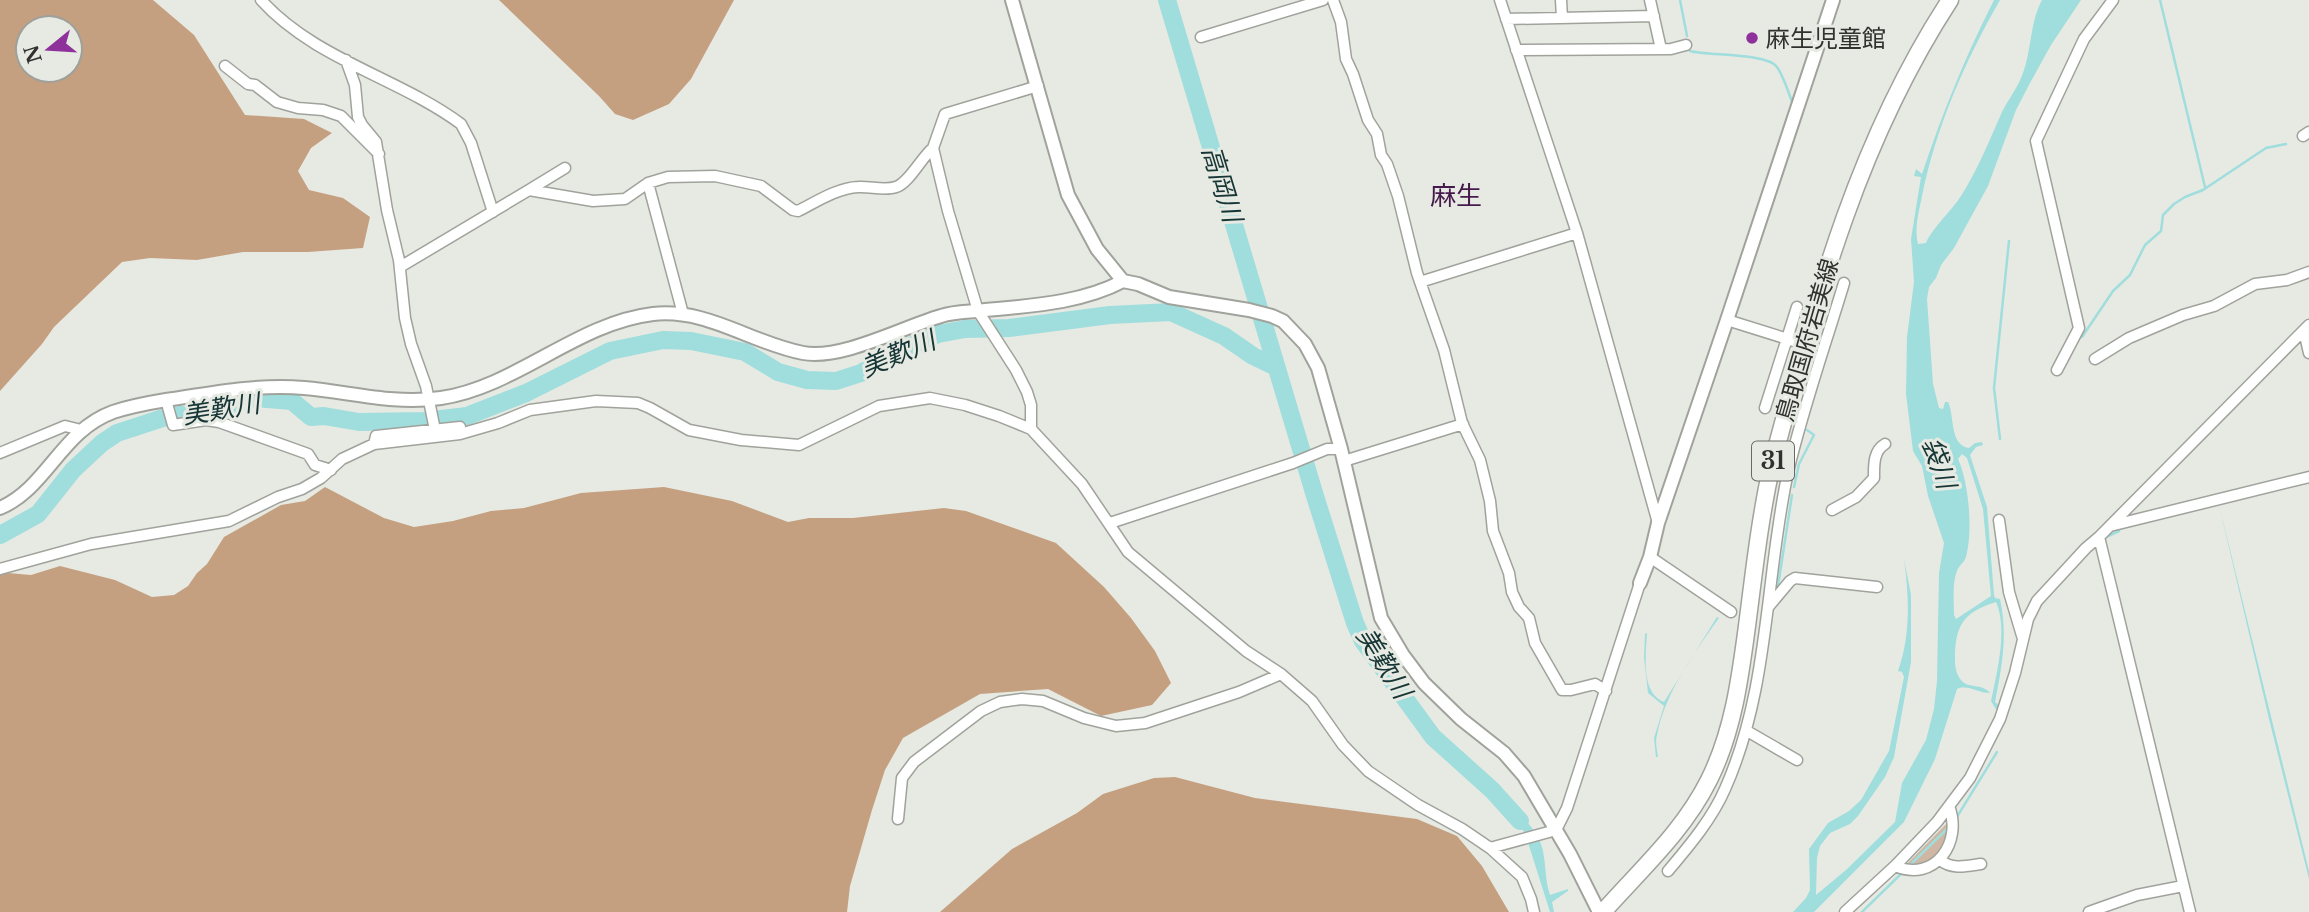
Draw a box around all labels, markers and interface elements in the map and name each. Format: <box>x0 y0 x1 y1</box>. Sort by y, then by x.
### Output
north arrow <box>14 14 84 84</box>
place label: 麻生児童館 <box>1766 24 1886 53</box>
marker: 麻生児童館 <box>1744 30 1760 46</box>
text: N <box>20 42 47 66</box>
water label: 高岡川 <box>1195 142 1250 229</box>
district label: 麻生 <box>1430 180 1482 212</box>
street label: 鳥取国府岩美線 <box>1770 255 1844 425</box>
water label: 美歎川 <box>856 323 943 384</box>
water label: 美歎川 <box>180 387 265 431</box>
water label: 袋川 <box>1915 433 1964 496</box>
road number: 31 <box>1752 442 1794 481</box>
water label: 美歎川 <box>1350 621 1420 707</box>

